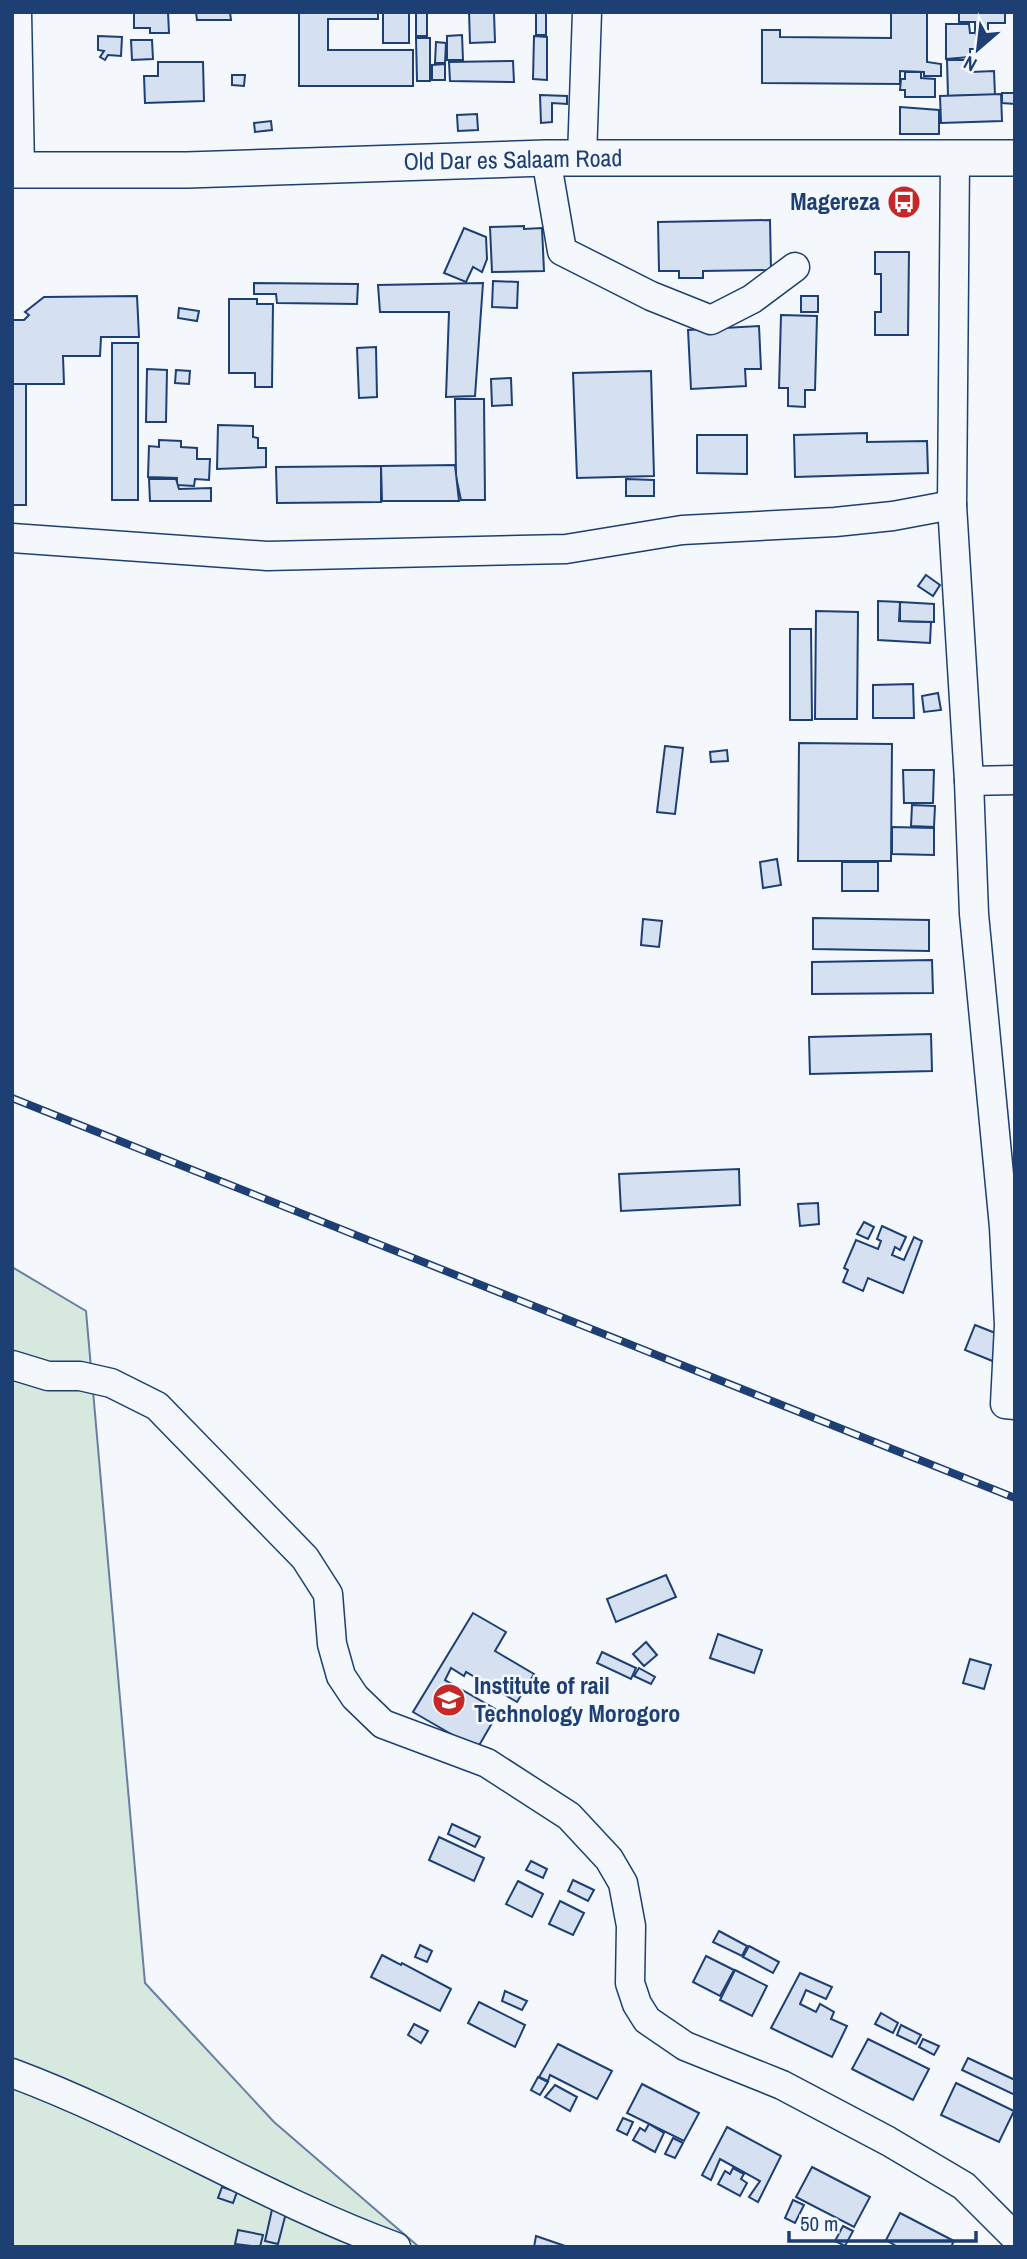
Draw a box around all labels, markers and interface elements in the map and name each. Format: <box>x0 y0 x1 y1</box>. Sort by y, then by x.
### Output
north arrow <box>943 14 1013 84</box>
text: N <box>959 50 981 78</box>
street label: Old Dar es Salaam Road <box>403 141 623 177</box>
bus stop icon: Magereza <box>885 183 923 221</box>
place label: Magereza <box>790 185 880 217</box>
place label: Institute of rail Technology Morogoro <box>474 1669 680 1729</box>
school or university icon: Institute of rail Technology Morogoro <box>430 1681 468 1719</box>
scale bar <box>789 2200 976 2244</box>
text: 50 m <box>800 2209 838 2238</box>

